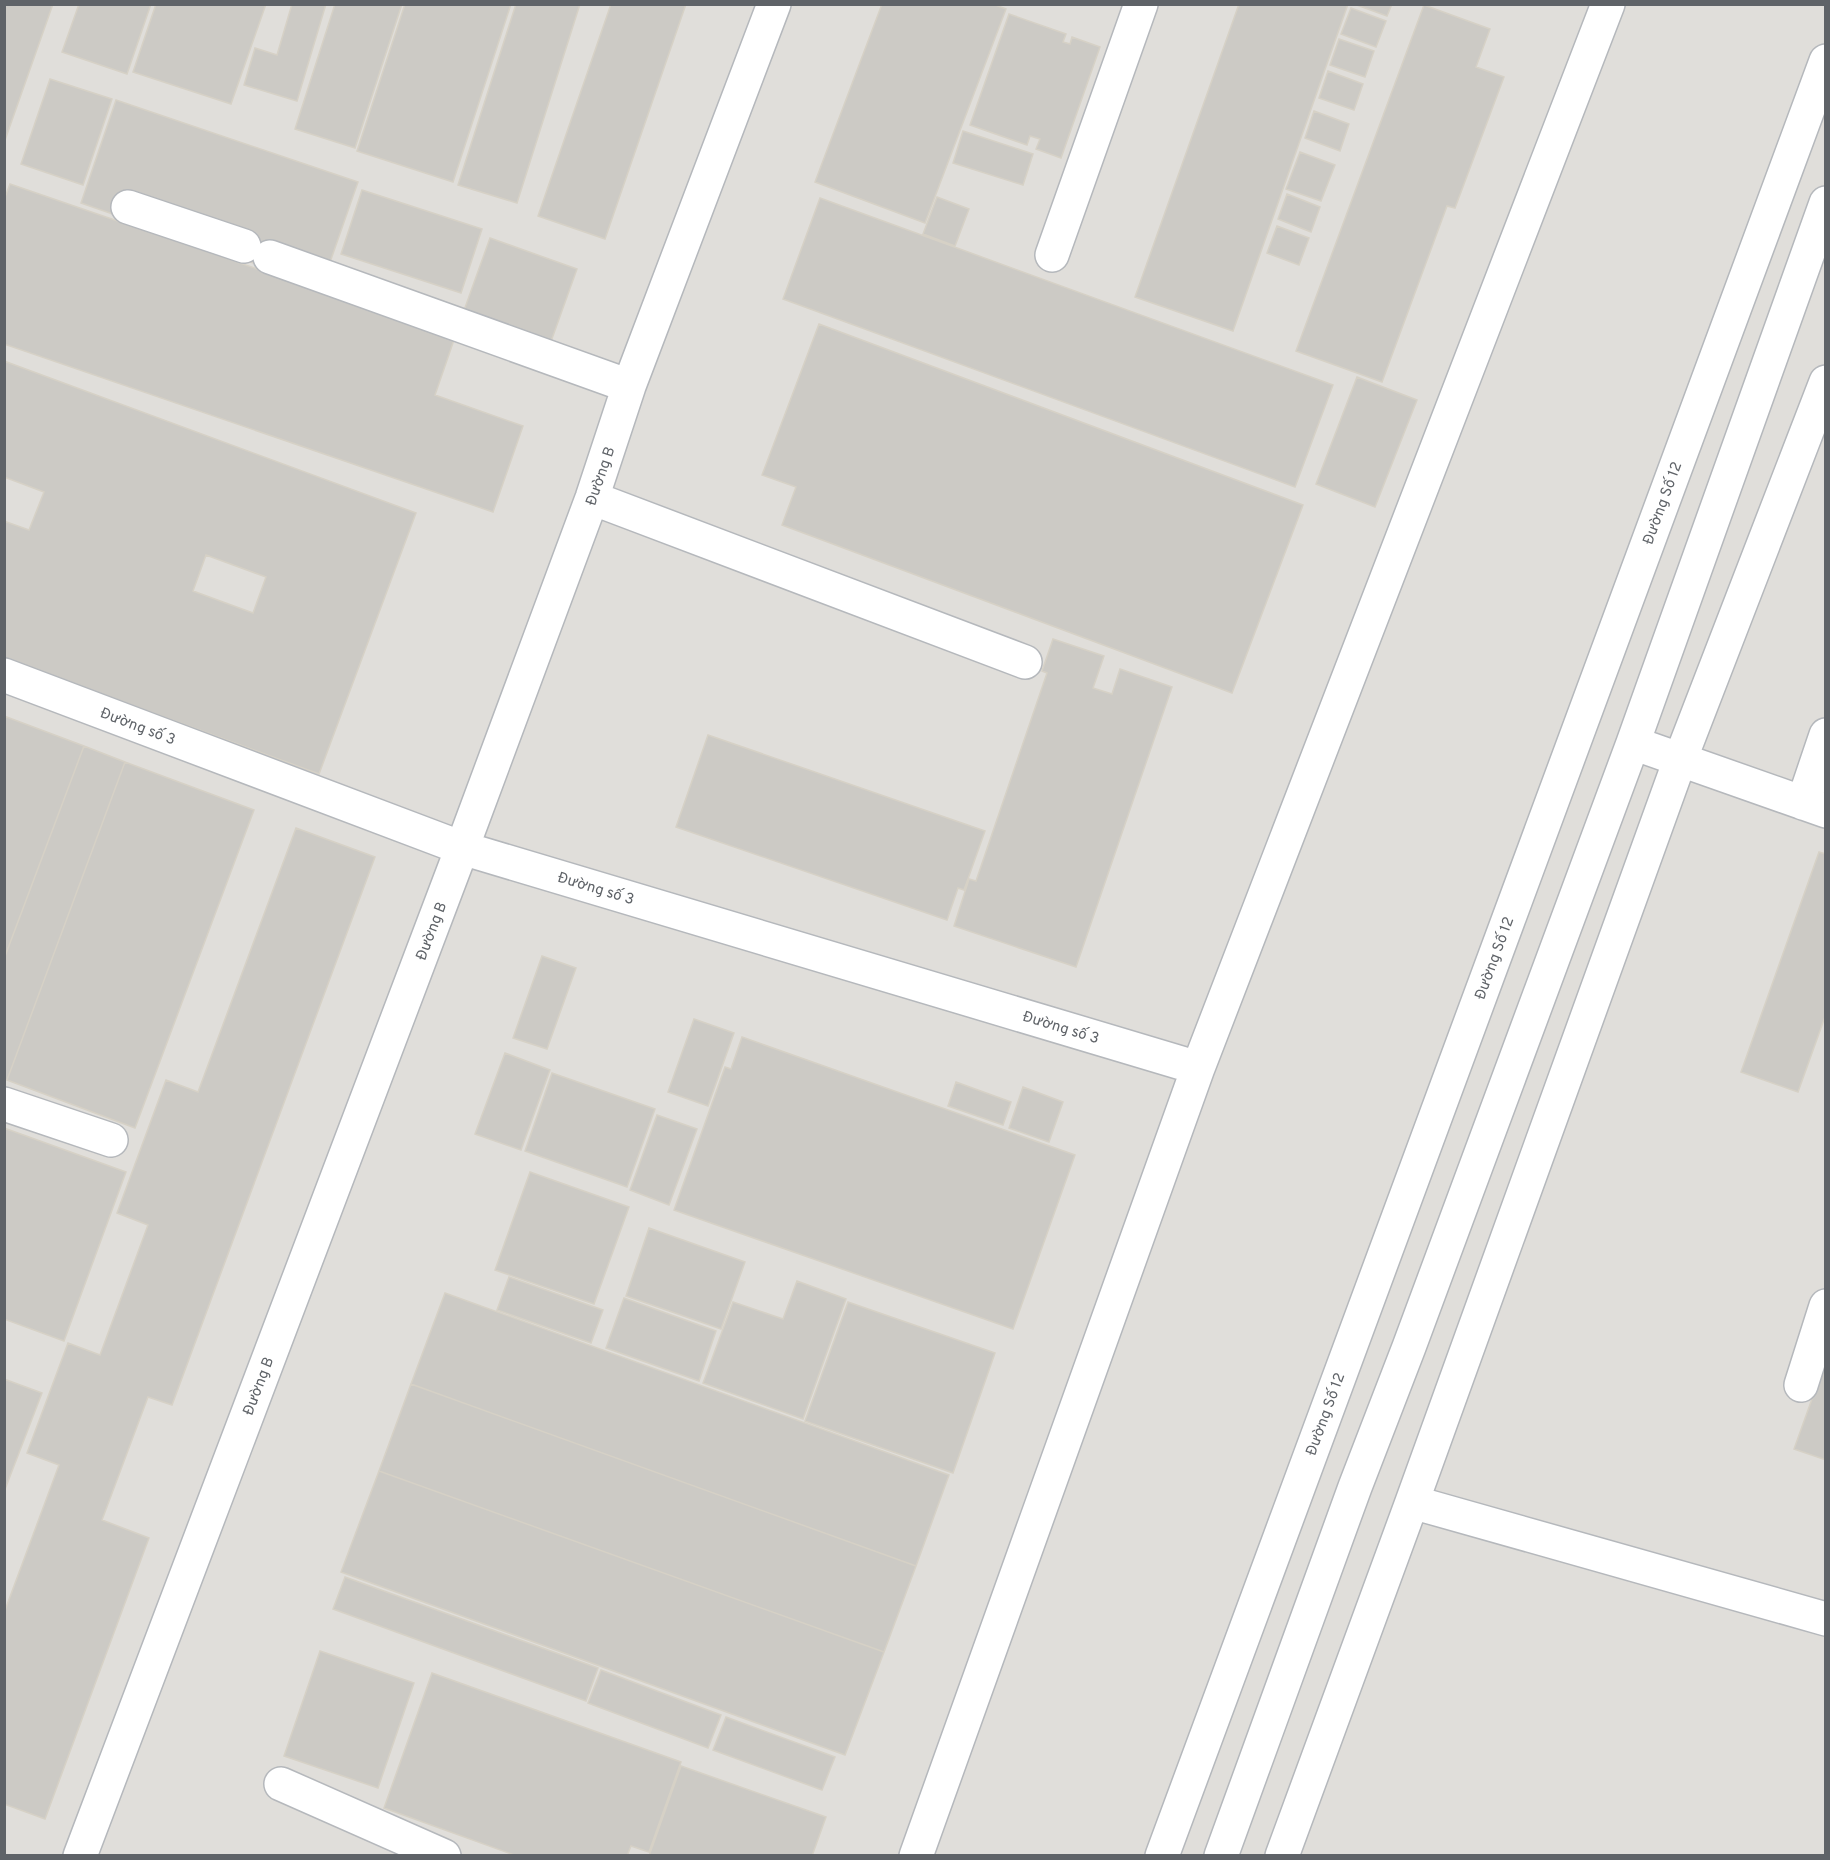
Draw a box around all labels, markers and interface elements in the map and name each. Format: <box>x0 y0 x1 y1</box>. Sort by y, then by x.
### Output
street label: Đường B <box>582 445 620 508</box>
street label: Đường Số 12 <box>1639 459 1687 548</box>
street label: Đường số 3 <box>97 703 178 750</box>
street label: Đường số 3 <box>555 868 636 910</box>
street label: Đường B <box>413 900 452 963</box>
street label: Đường Số 12 <box>1471 914 1519 1003</box>
street label: Đường số 3 <box>1020 1007 1101 1049</box>
street label: Đường B <box>240 1355 279 1418</box>
street label: Đường Số 12 <box>1302 1370 1350 1459</box>

